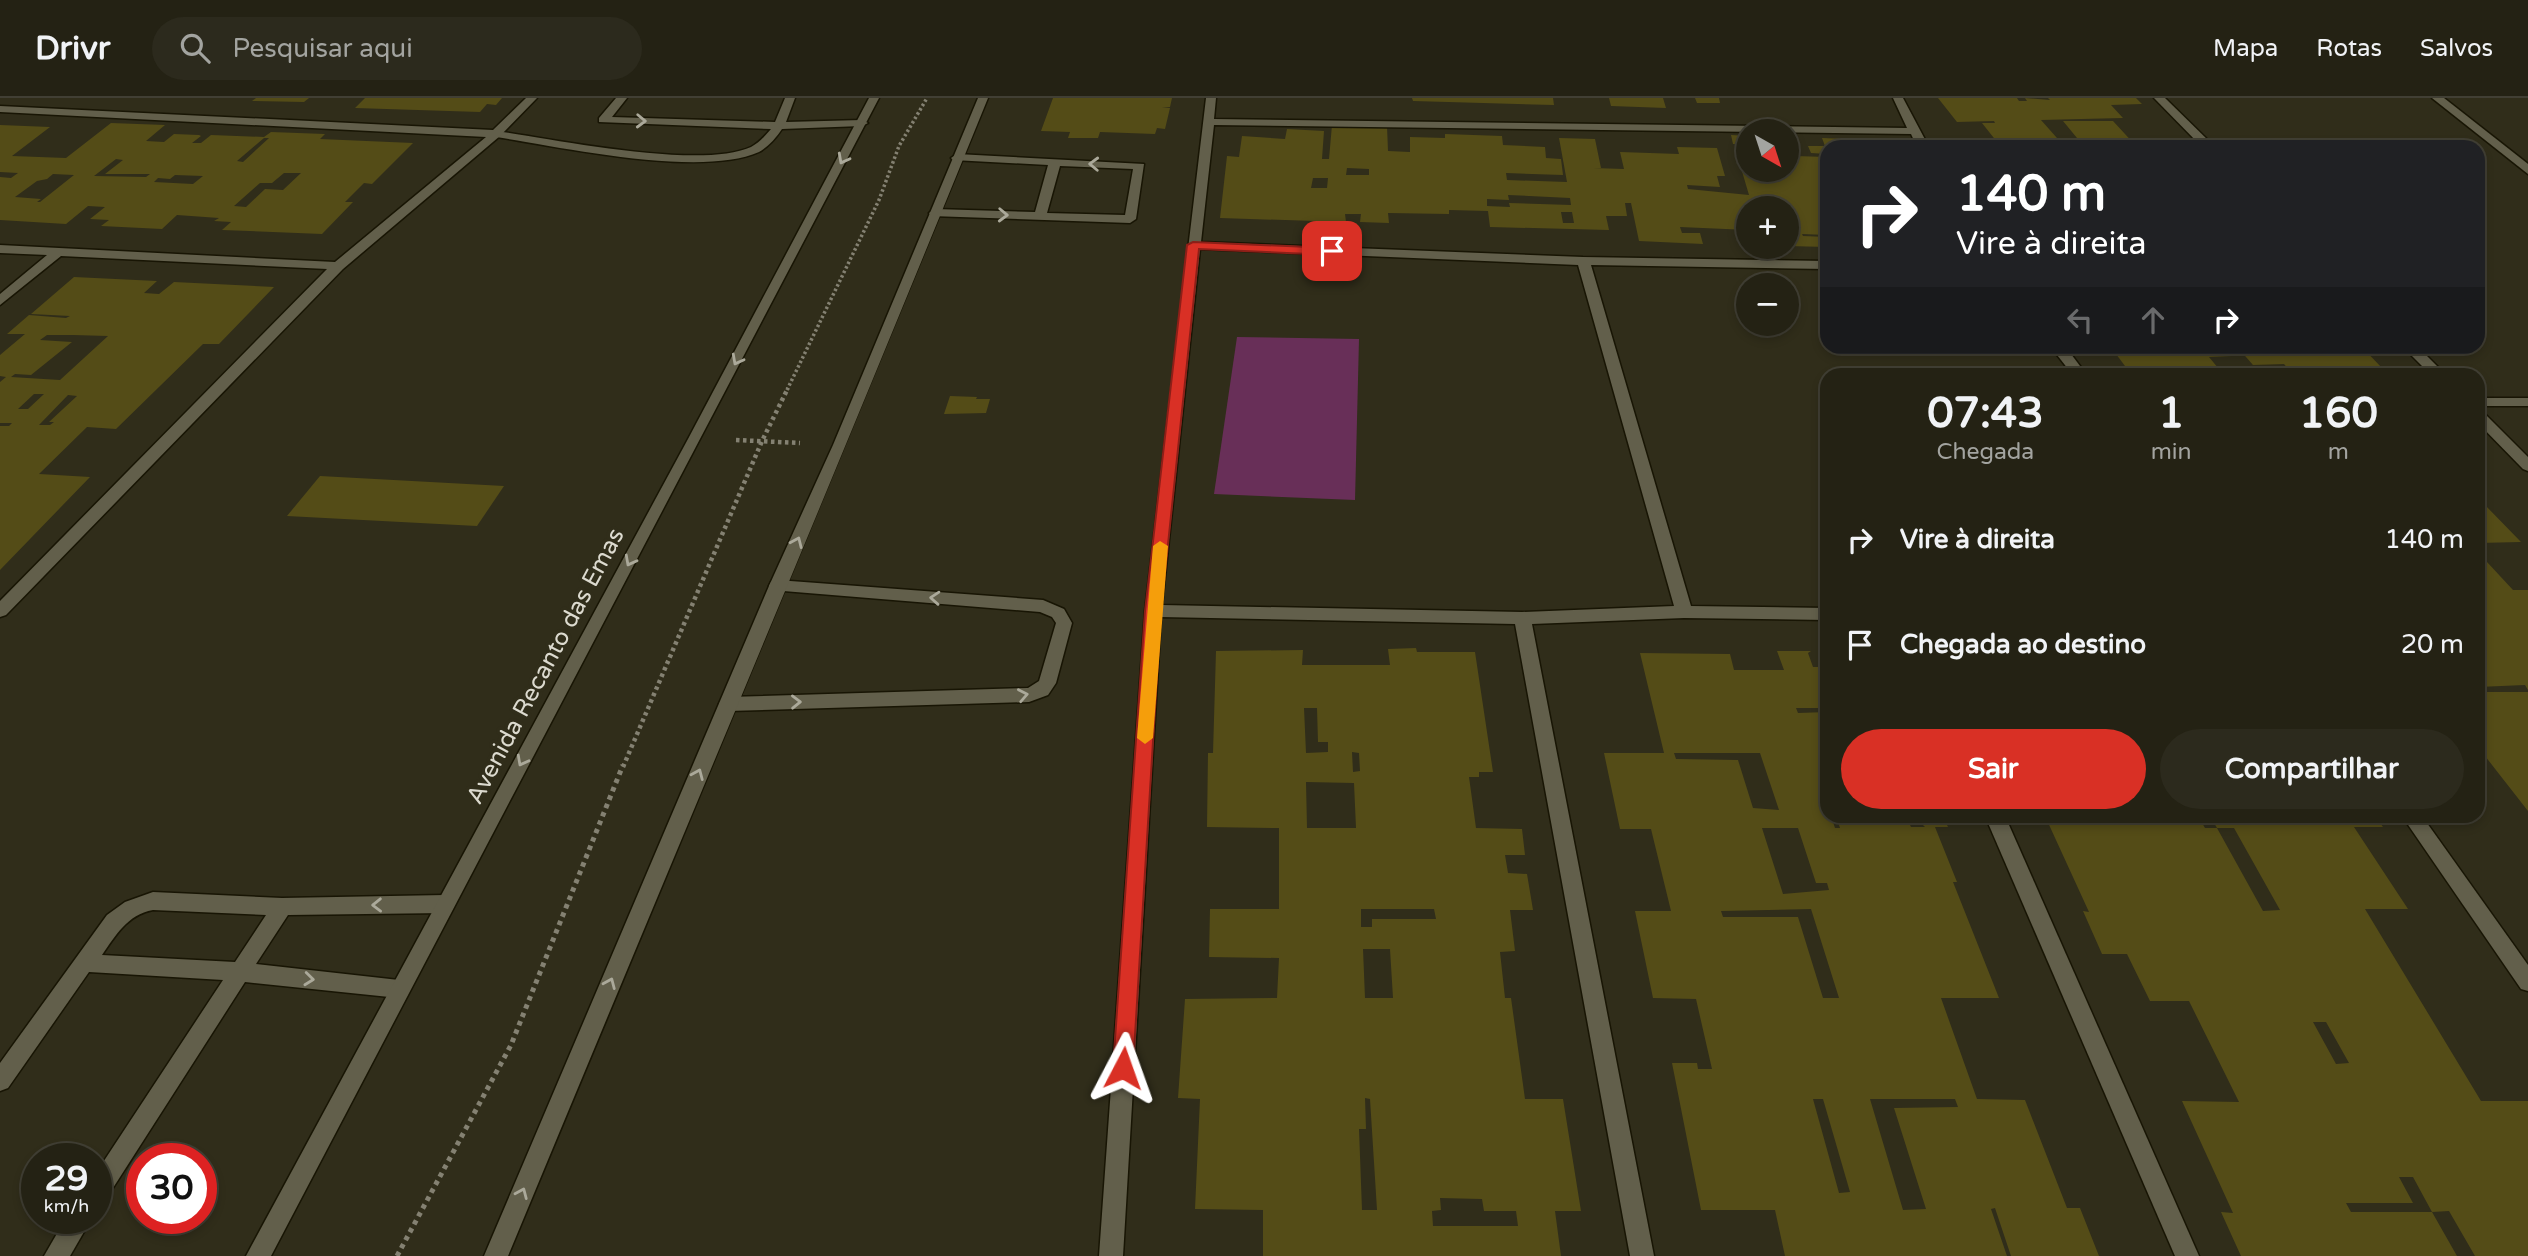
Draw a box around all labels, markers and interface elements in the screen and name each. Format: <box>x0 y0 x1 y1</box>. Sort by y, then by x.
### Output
search box <box>152 17 642 80</box>
text: Drivr <box>35 29 110 68</box>
icon: search <box>176 29 214 67</box>
text: Pesquisar aqui <box>232 33 413 64</box>
text: Mapa <box>2213 34 2278 63</box>
text: Rotas <box>2316 34 2382 63</box>
text: Salvos <box>2420 34 2493 63</box>
one-way arrow <box>636 114 647 129</box>
north arrow <box>1736 119 1799 182</box>
map controls <box>1736 119 1799 336</box>
one-way arrow <box>838 152 851 164</box>
one-way arrow <box>1089 156 1100 171</box>
text: 140 m <box>1956 165 2106 224</box>
icon: right <box>1841 168 1932 259</box>
button: + <box>1736 196 1799 259</box>
one-way arrow <box>998 207 1009 223</box>
pin <box>1302 221 1362 281</box>
text: Vire à direita <box>1956 225 2147 263</box>
icon: arrive <box>1313 232 1351 270</box>
button: − <box>1736 273 1799 336</box>
icon: left <box>2061 301 2099 339</box>
icon: ahead <box>2134 301 2172 339</box>
icon: right <box>2207 301 2245 339</box>
one-way arrow <box>731 353 745 365</box>
text: 07:43 <box>1927 388 2044 439</box>
text: 1 <box>2158 388 2184 439</box>
text: 160 <box>2299 388 2378 439</box>
text: Chegada <box>1936 438 2034 466</box>
text: min <box>2151 438 2192 466</box>
text: m <box>2328 438 2349 466</box>
icon: right <box>1841 521 1879 559</box>
street label: Avenida Recanto das Emas <box>460 523 631 809</box>
text: Vire à direita <box>1900 524 2055 555</box>
text: 140 m <box>2384 524 2464 555</box>
one-way arrow <box>789 537 803 549</box>
one-way arrow <box>624 554 638 566</box>
one-way arrow <box>929 591 940 606</box>
icon: arrive <box>1841 626 1879 664</box>
text: Chegada ao destino <box>1900 629 2146 660</box>
text: 20 m <box>2401 629 2464 660</box>
one-way arrow <box>1017 688 1029 703</box>
one-way arrow <box>791 695 802 710</box>
button: Sair <box>1841 729 2146 809</box>
button: Compartilhar <box>2160 729 2464 809</box>
one-way arrow <box>517 754 530 767</box>
one-way arrow <box>690 768 704 780</box>
one-way arrow <box>371 898 382 913</box>
one-way arrow <box>303 972 315 987</box>
one-way arrow <box>602 978 616 991</box>
position arrow <box>1086 1031 1160 1105</box>
speed limit sign: 30 <box>126 1143 217 1234</box>
text: 29 <box>45 1158 88 1200</box>
one-way arrow <box>514 1188 528 1200</box>
text: km/h <box>44 1195 89 1217</box>

